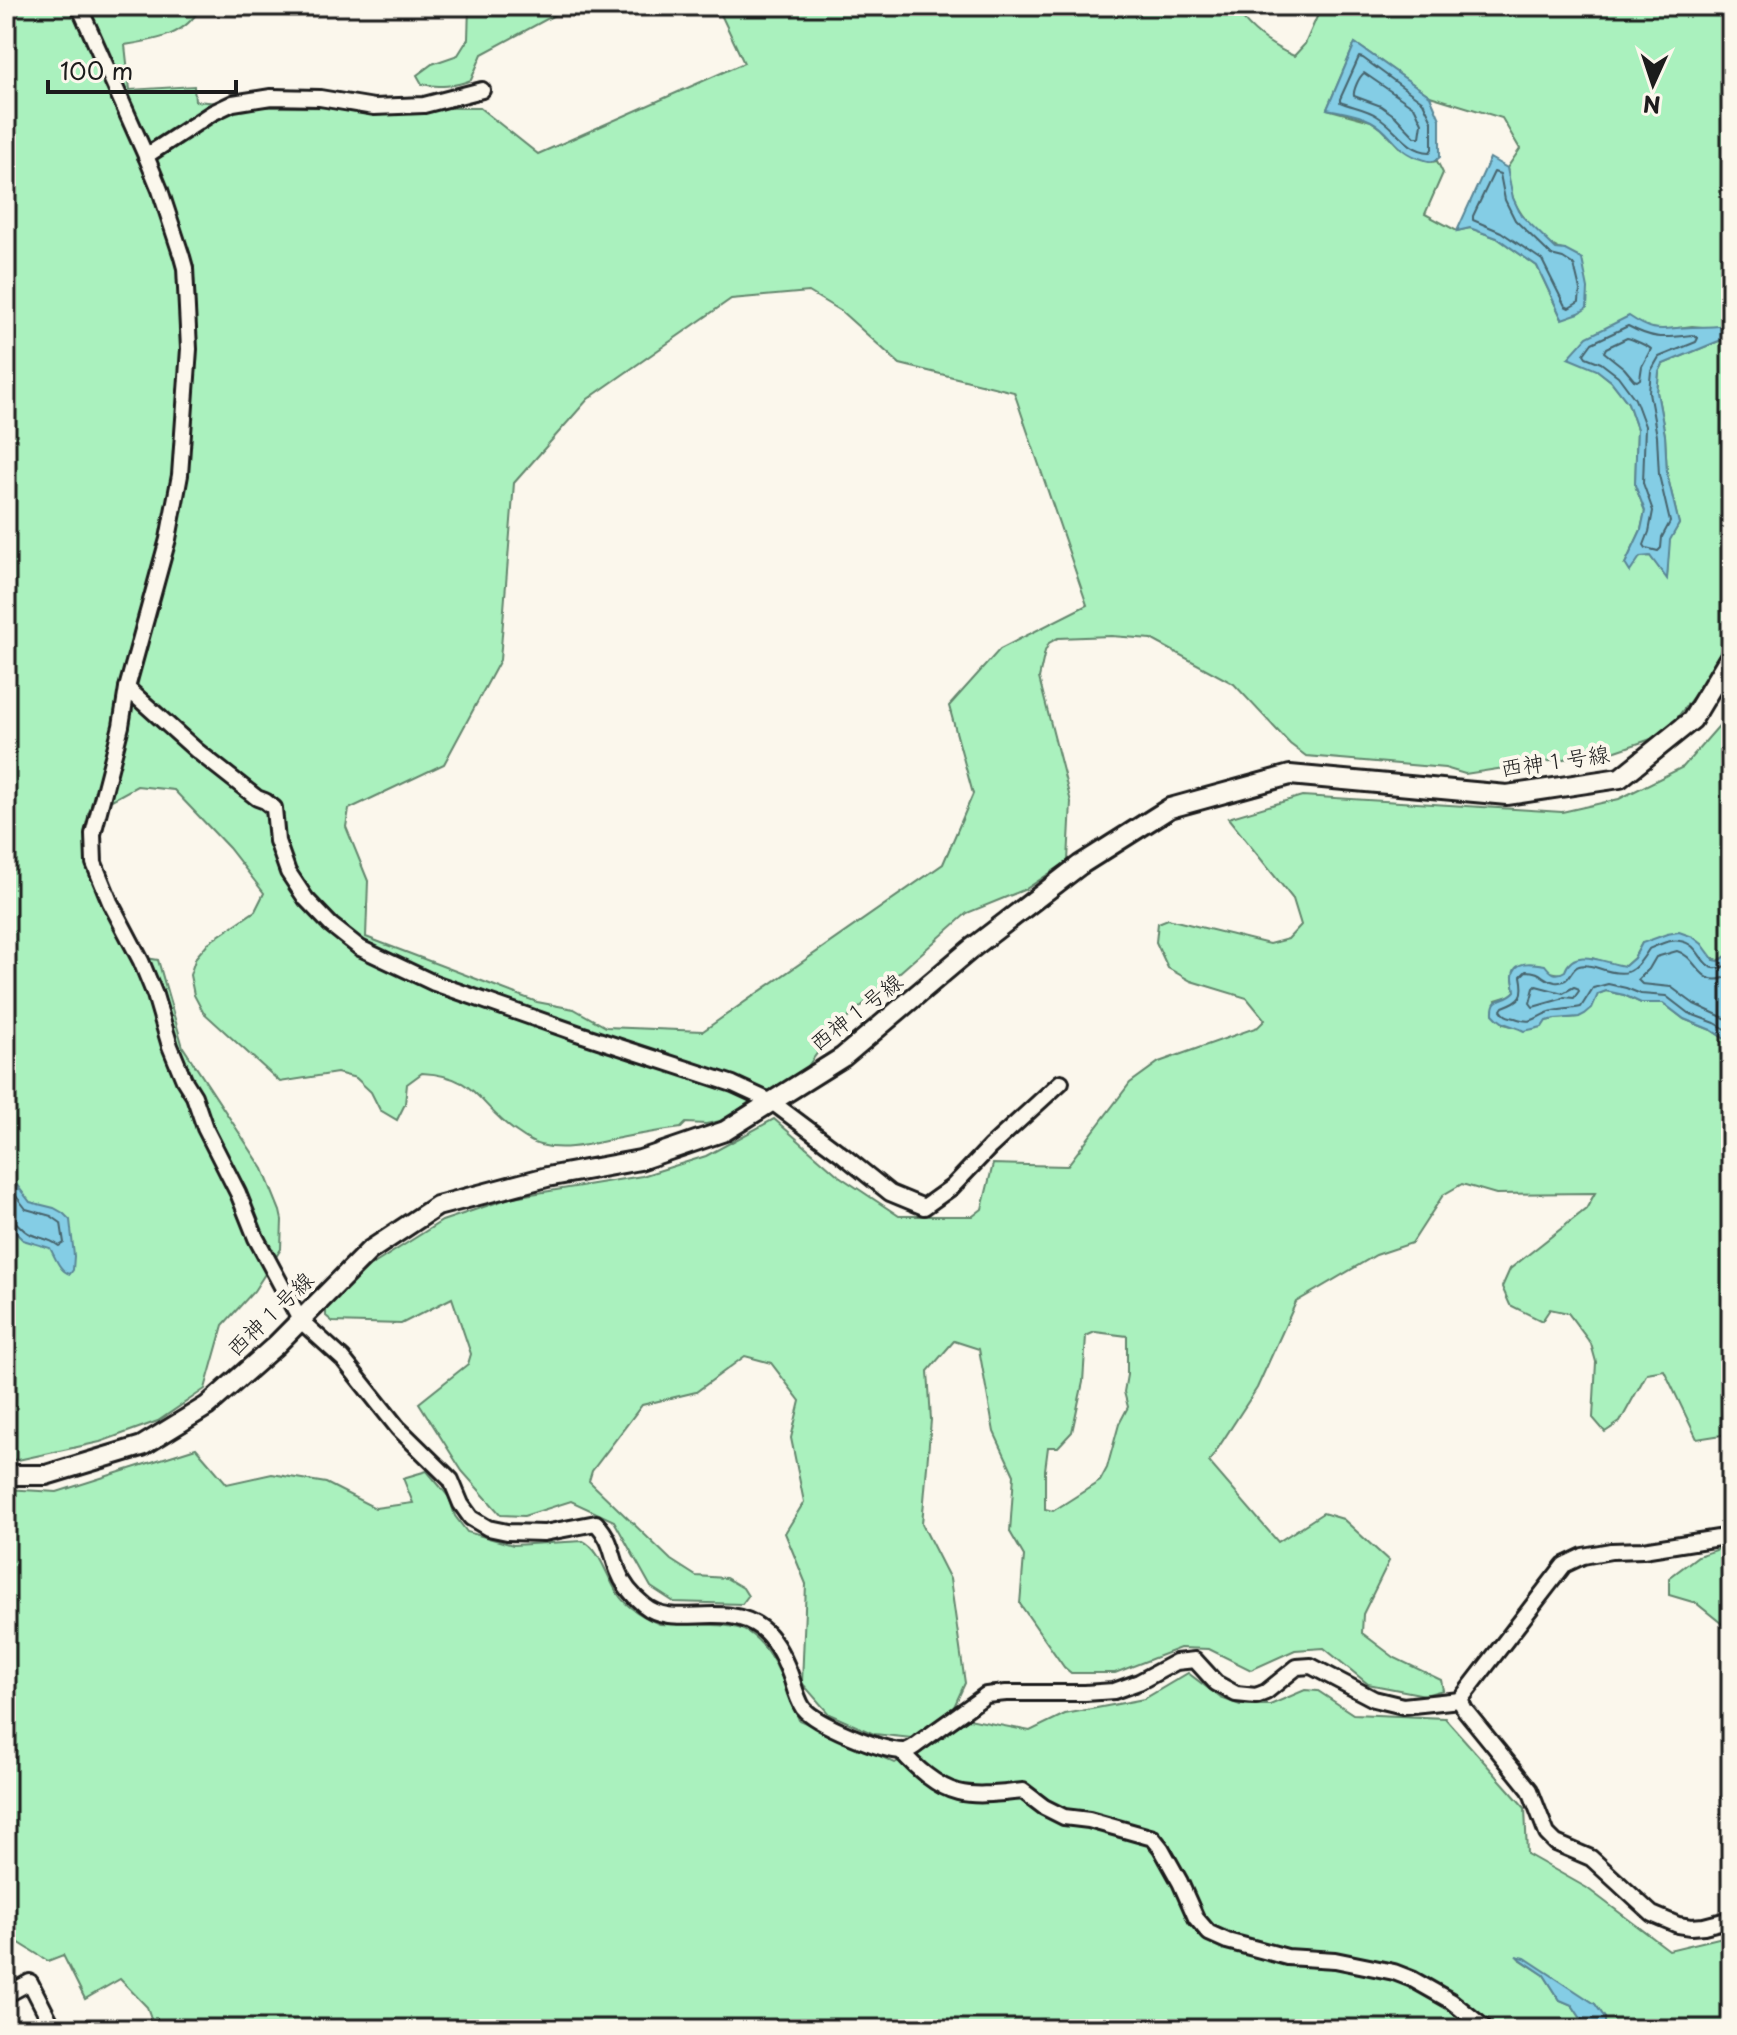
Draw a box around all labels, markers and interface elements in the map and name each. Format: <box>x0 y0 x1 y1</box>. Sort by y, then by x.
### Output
scale bar <box>48 44 236 94</box>
north arrow <box>1613 44 1693 124</box>
text: 100 m <box>60 52 133 88</box>
text: N <box>1642 89 1661 122</box>
street label: 西神１号線 <box>1498 736 1612 784</box>
street label: 西神１号線 <box>802 964 909 1058</box>
street label: 西神１号線 <box>218 1263 320 1363</box>

